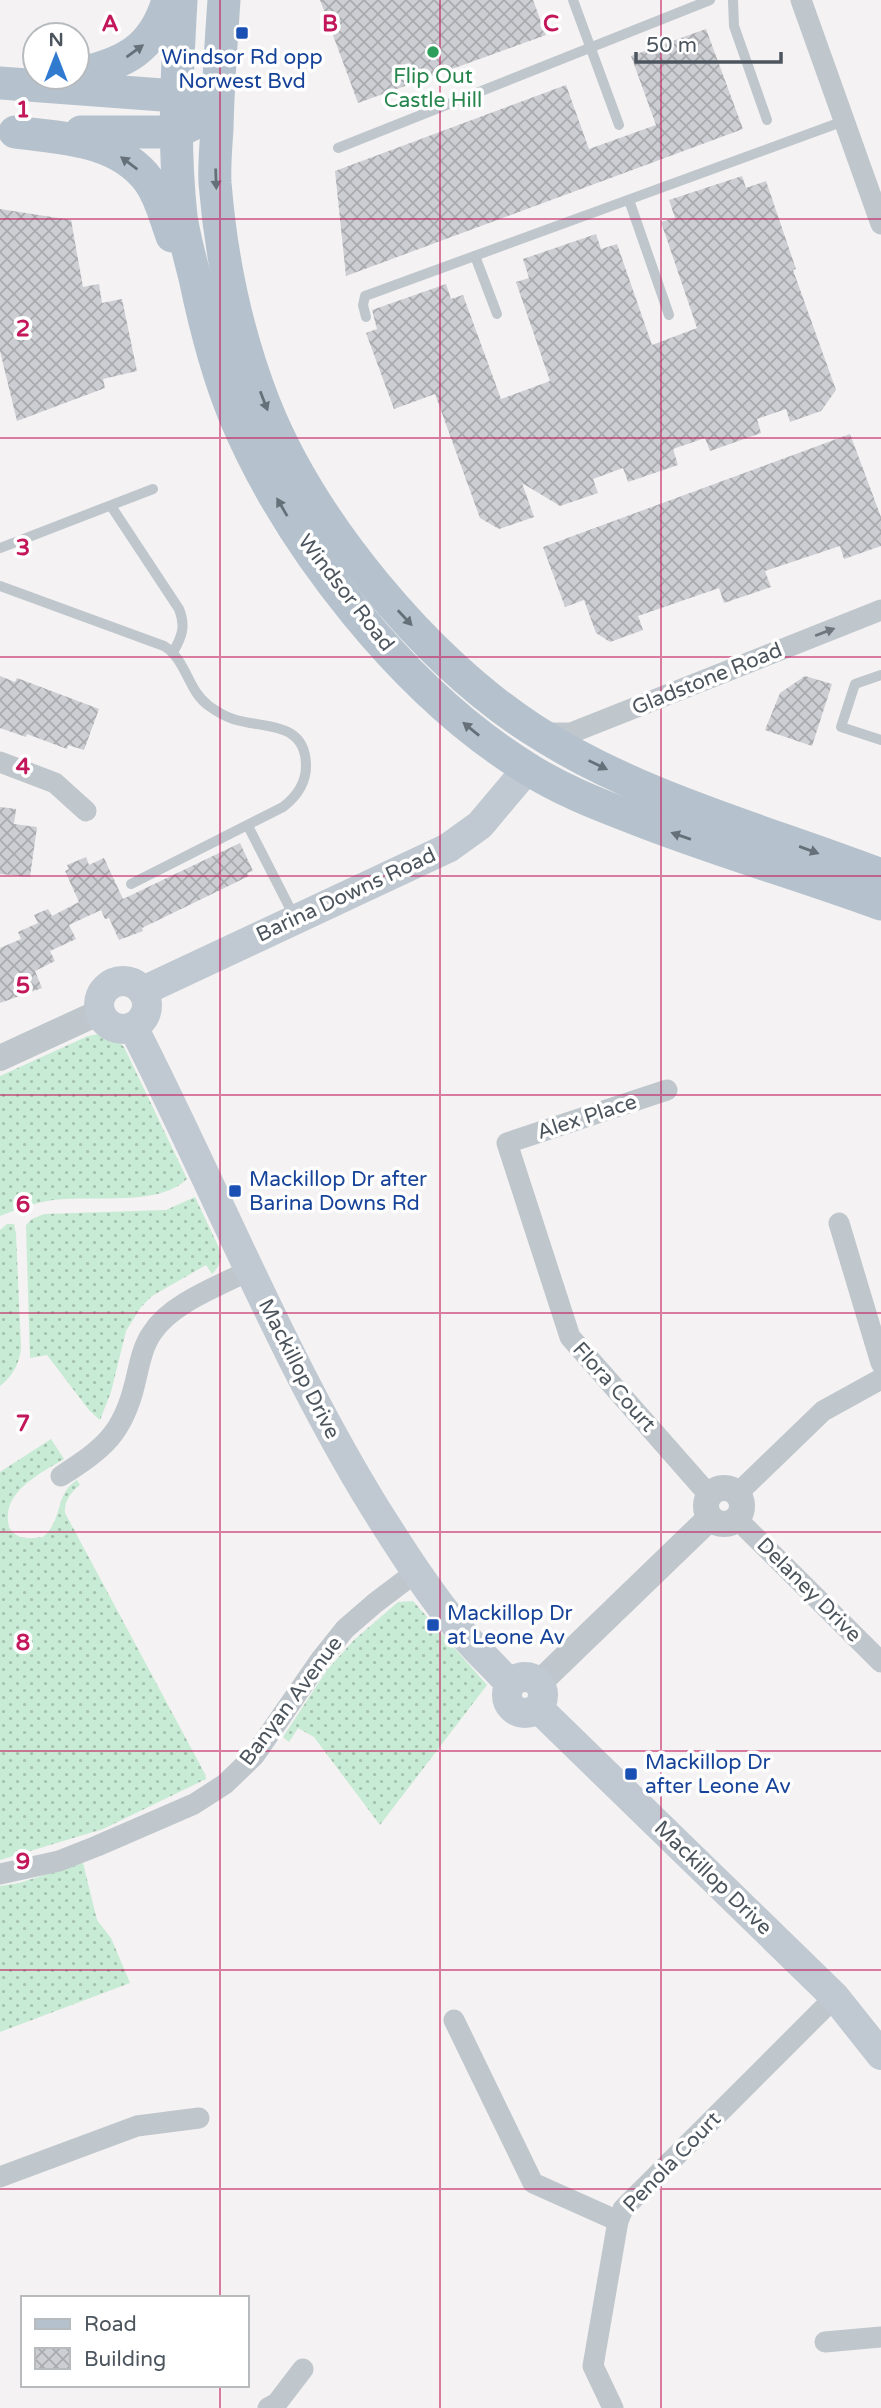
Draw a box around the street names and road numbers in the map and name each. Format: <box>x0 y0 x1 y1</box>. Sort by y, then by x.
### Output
street label: Windsor Road <box>293 530 399 656</box>
street label: Gladstone Road <box>628 637 786 721</box>
street label: Barina Downs Road <box>252 842 440 948</box>
street label: Alex Place <box>534 1089 640 1145</box>
street label: Mackillop Drive <box>253 1295 345 1443</box>
street label: Flora Court <box>567 1337 661 1437</box>
street label: Delaney Drive <box>752 1533 866 1647</box>
street label: Banyan Avenue <box>234 1631 348 1771</box>
street label: Mackillop Drive <box>649 1816 777 1940</box>
street label: Penola Court <box>618 2107 726 2217</box>

